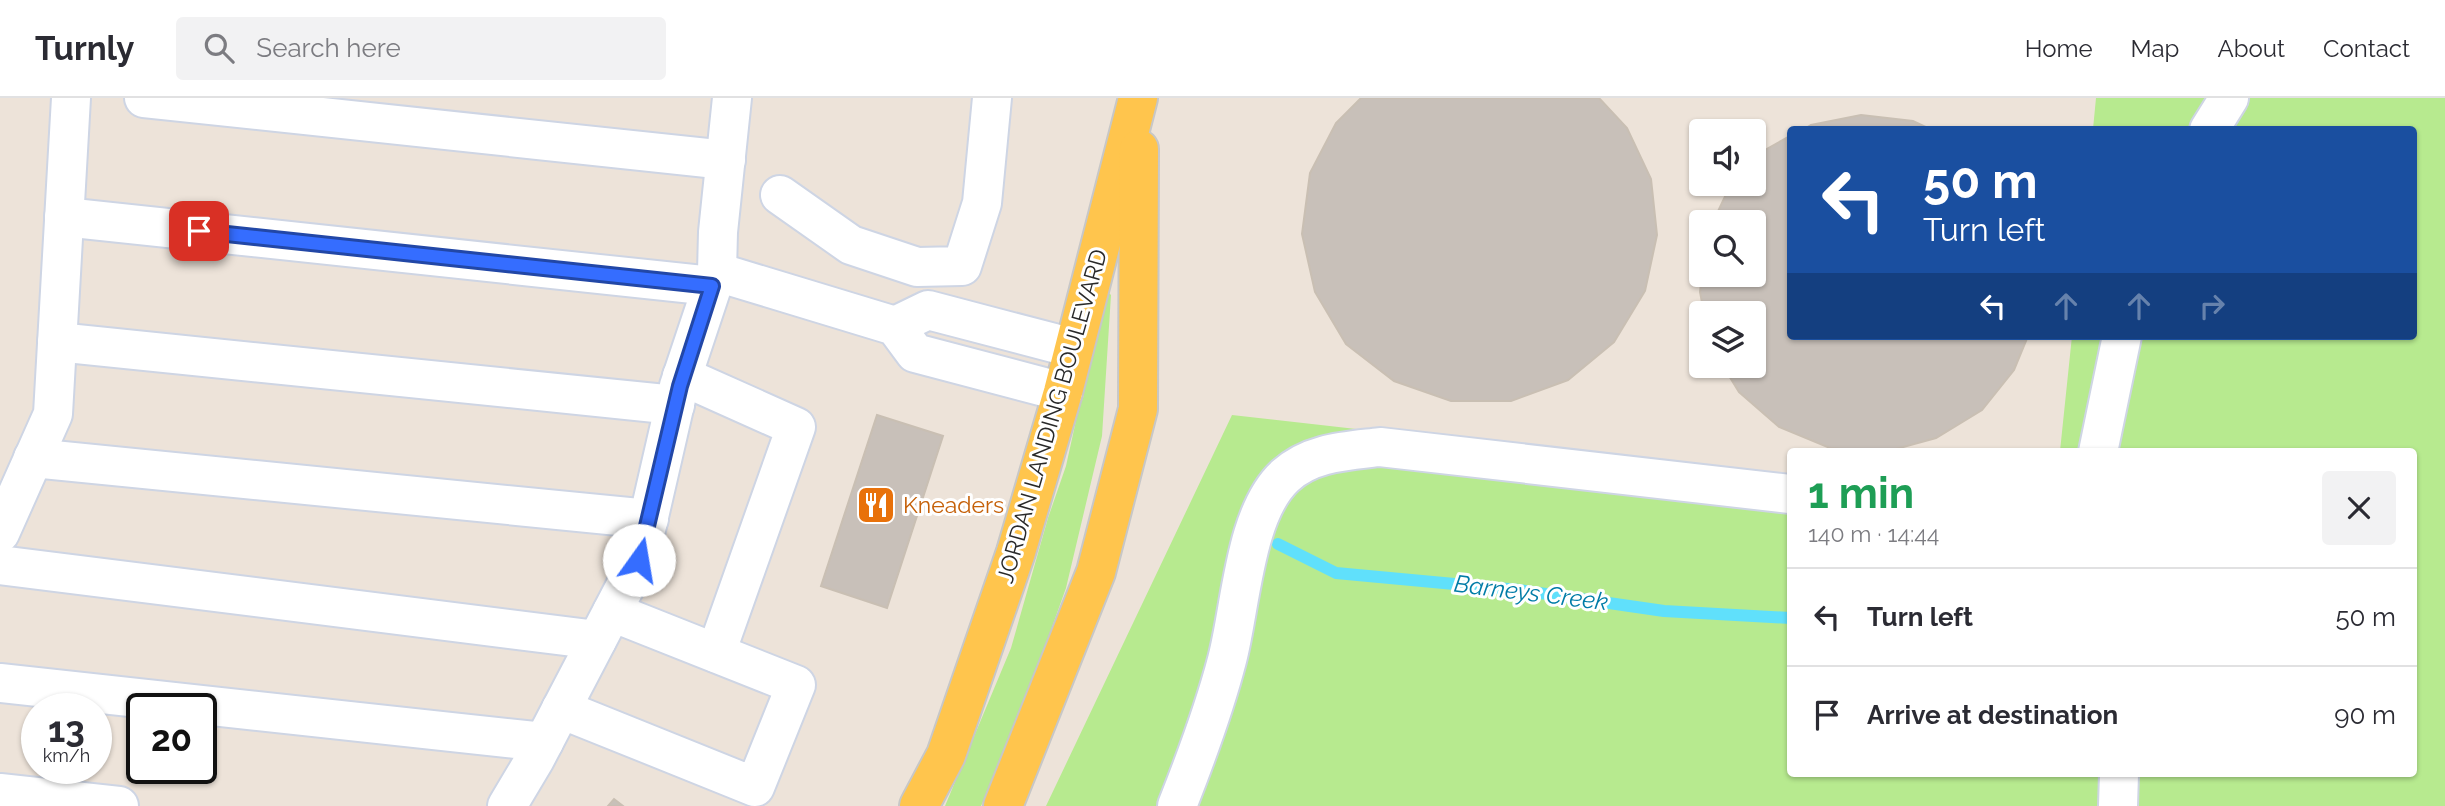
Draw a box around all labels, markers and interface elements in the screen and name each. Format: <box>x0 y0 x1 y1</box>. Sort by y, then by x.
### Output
search box <box>176 17 666 80</box>
text: Turnly <box>35 29 134 68</box>
icon: search <box>200 29 238 67</box>
text: Search here <box>256 33 401 63</box>
text: Home <box>2025 34 2093 63</box>
text: Map <box>2131 34 2179 63</box>
text: About <box>2217 34 2285 63</box>
text: Contact <box>2323 34 2410 63</box>
map controls <box>1689 119 1766 378</box>
button: sound <box>1689 119 1766 196</box>
text: 50 m <box>1923 152 2038 209</box>
icon: left <box>1808 154 1899 245</box>
pin <box>169 201 229 261</box>
button: search <box>1689 210 1766 287</box>
text: Turn left <box>1923 211 2045 248</box>
icon: arrive <box>180 212 218 250</box>
street label: JORDAN LANDING BOULEVARD <box>991 246 1112 586</box>
icon: left <box>1974 287 2012 325</box>
icon: ahead <box>2047 287 2085 325</box>
icon: ahead <box>2120 287 2158 325</box>
icon: right <box>2193 287 2231 325</box>
button: layers <box>1689 301 1766 378</box>
text: 1 min <box>1808 469 1914 518</box>
button: close <box>2322 471 2396 545</box>
restaurant icon: Kneaders <box>855 484 897 526</box>
place label: Kneaders <box>903 491 1004 518</box>
text: 140 m · 14:44 <box>1808 520 1939 547</box>
position arrow <box>602 523 676 597</box>
water label: Barneys Creek <box>1452 569 1610 616</box>
icon: left <box>1808 598 1846 636</box>
text: Turn left <box>1867 602 1973 632</box>
text: 50 m <box>2335 602 2396 632</box>
speed limit sign: 20 <box>126 693 217 784</box>
icon: arrive <box>1808 696 1846 734</box>
text: Arrive at destination <box>1867 700 2118 730</box>
text: 90 m <box>2334 700 2396 730</box>
text: 13 <box>48 709 85 750</box>
text: km/h <box>43 745 90 766</box>

